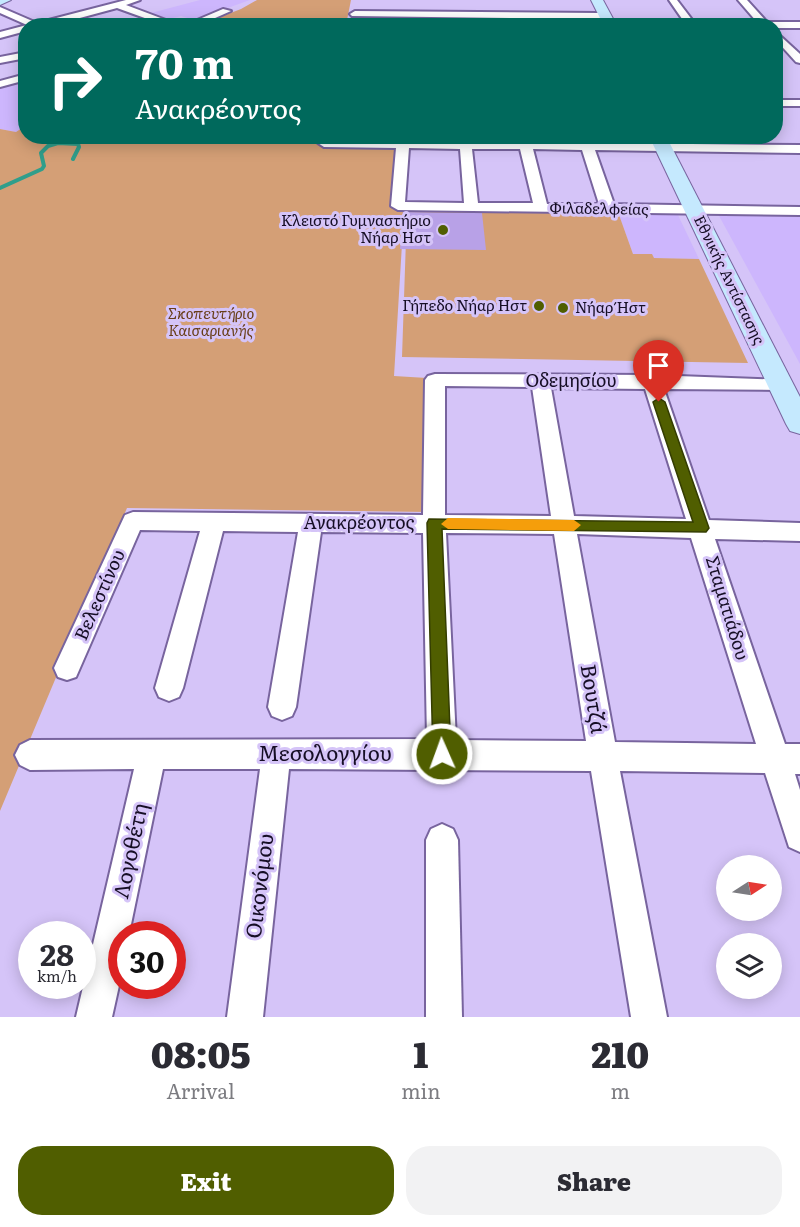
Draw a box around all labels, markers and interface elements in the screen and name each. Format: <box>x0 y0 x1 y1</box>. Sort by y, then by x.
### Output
text: 70 m <box>135 30 234 92</box>
icon: right <box>36 42 114 120</box>
text: Ανακρέοντος <box>135 87 301 127</box>
street label: Φιλαδελφείας <box>549 195 649 220</box>
place label: Κλειστό Γυμναστήριο Νήαρ Ηστ <box>281 208 431 248</box>
street label: Εθνικής Αντίστασης <box>689 211 772 348</box>
marker: Κλειστό Γυμναστήριο Νήαρ Ηστ <box>436 223 450 237</box>
place label: Γήπεδο Νήαρ Ηστ <box>402 293 527 316</box>
place label: Νήαρ Ήστ <box>575 295 646 318</box>
marker: Γήπεδο Νήαρ Ηστ <box>532 299 546 313</box>
park label: Σκοπευτήριο Καισαριανής <box>168 301 255 341</box>
marker: Νήαρ Ήστ <box>556 301 570 315</box>
pin <box>633 340 684 402</box>
icon: arrive <box>642 349 675 382</box>
street label: Οδεμησίου <box>525 366 617 393</box>
street label: Ανακρέοντος <box>304 508 415 535</box>
street label: Βελεστίνου <box>67 545 131 644</box>
street label: Σταματιάδου <box>700 552 757 663</box>
street label: Βουτζά <box>575 662 616 736</box>
position arrow <box>410 722 474 786</box>
street label: Μεσολογγίου <box>258 736 392 767</box>
street label: Λογοθέτη <box>103 800 154 901</box>
street label: Οικονόμου <box>236 831 279 940</box>
north arrow <box>716 855 782 921</box>
map controls <box>716 855 782 999</box>
speed limit sign: 30 <box>108 921 186 999</box>
text: 28 <box>40 931 74 975</box>
button: layers <box>716 933 782 999</box>
text: km/h <box>37 964 77 987</box>
text: 08:05 <box>151 1026 250 1079</box>
text: 1 <box>413 1026 428 1079</box>
text: 210 <box>591 1026 649 1079</box>
text: Arrival <box>166 1075 235 1105</box>
text: min <box>401 1075 441 1105</box>
text: m <box>611 1075 630 1105</box>
button: Exit <box>18 1146 394 1215</box>
button: Share <box>406 1146 782 1215</box>

